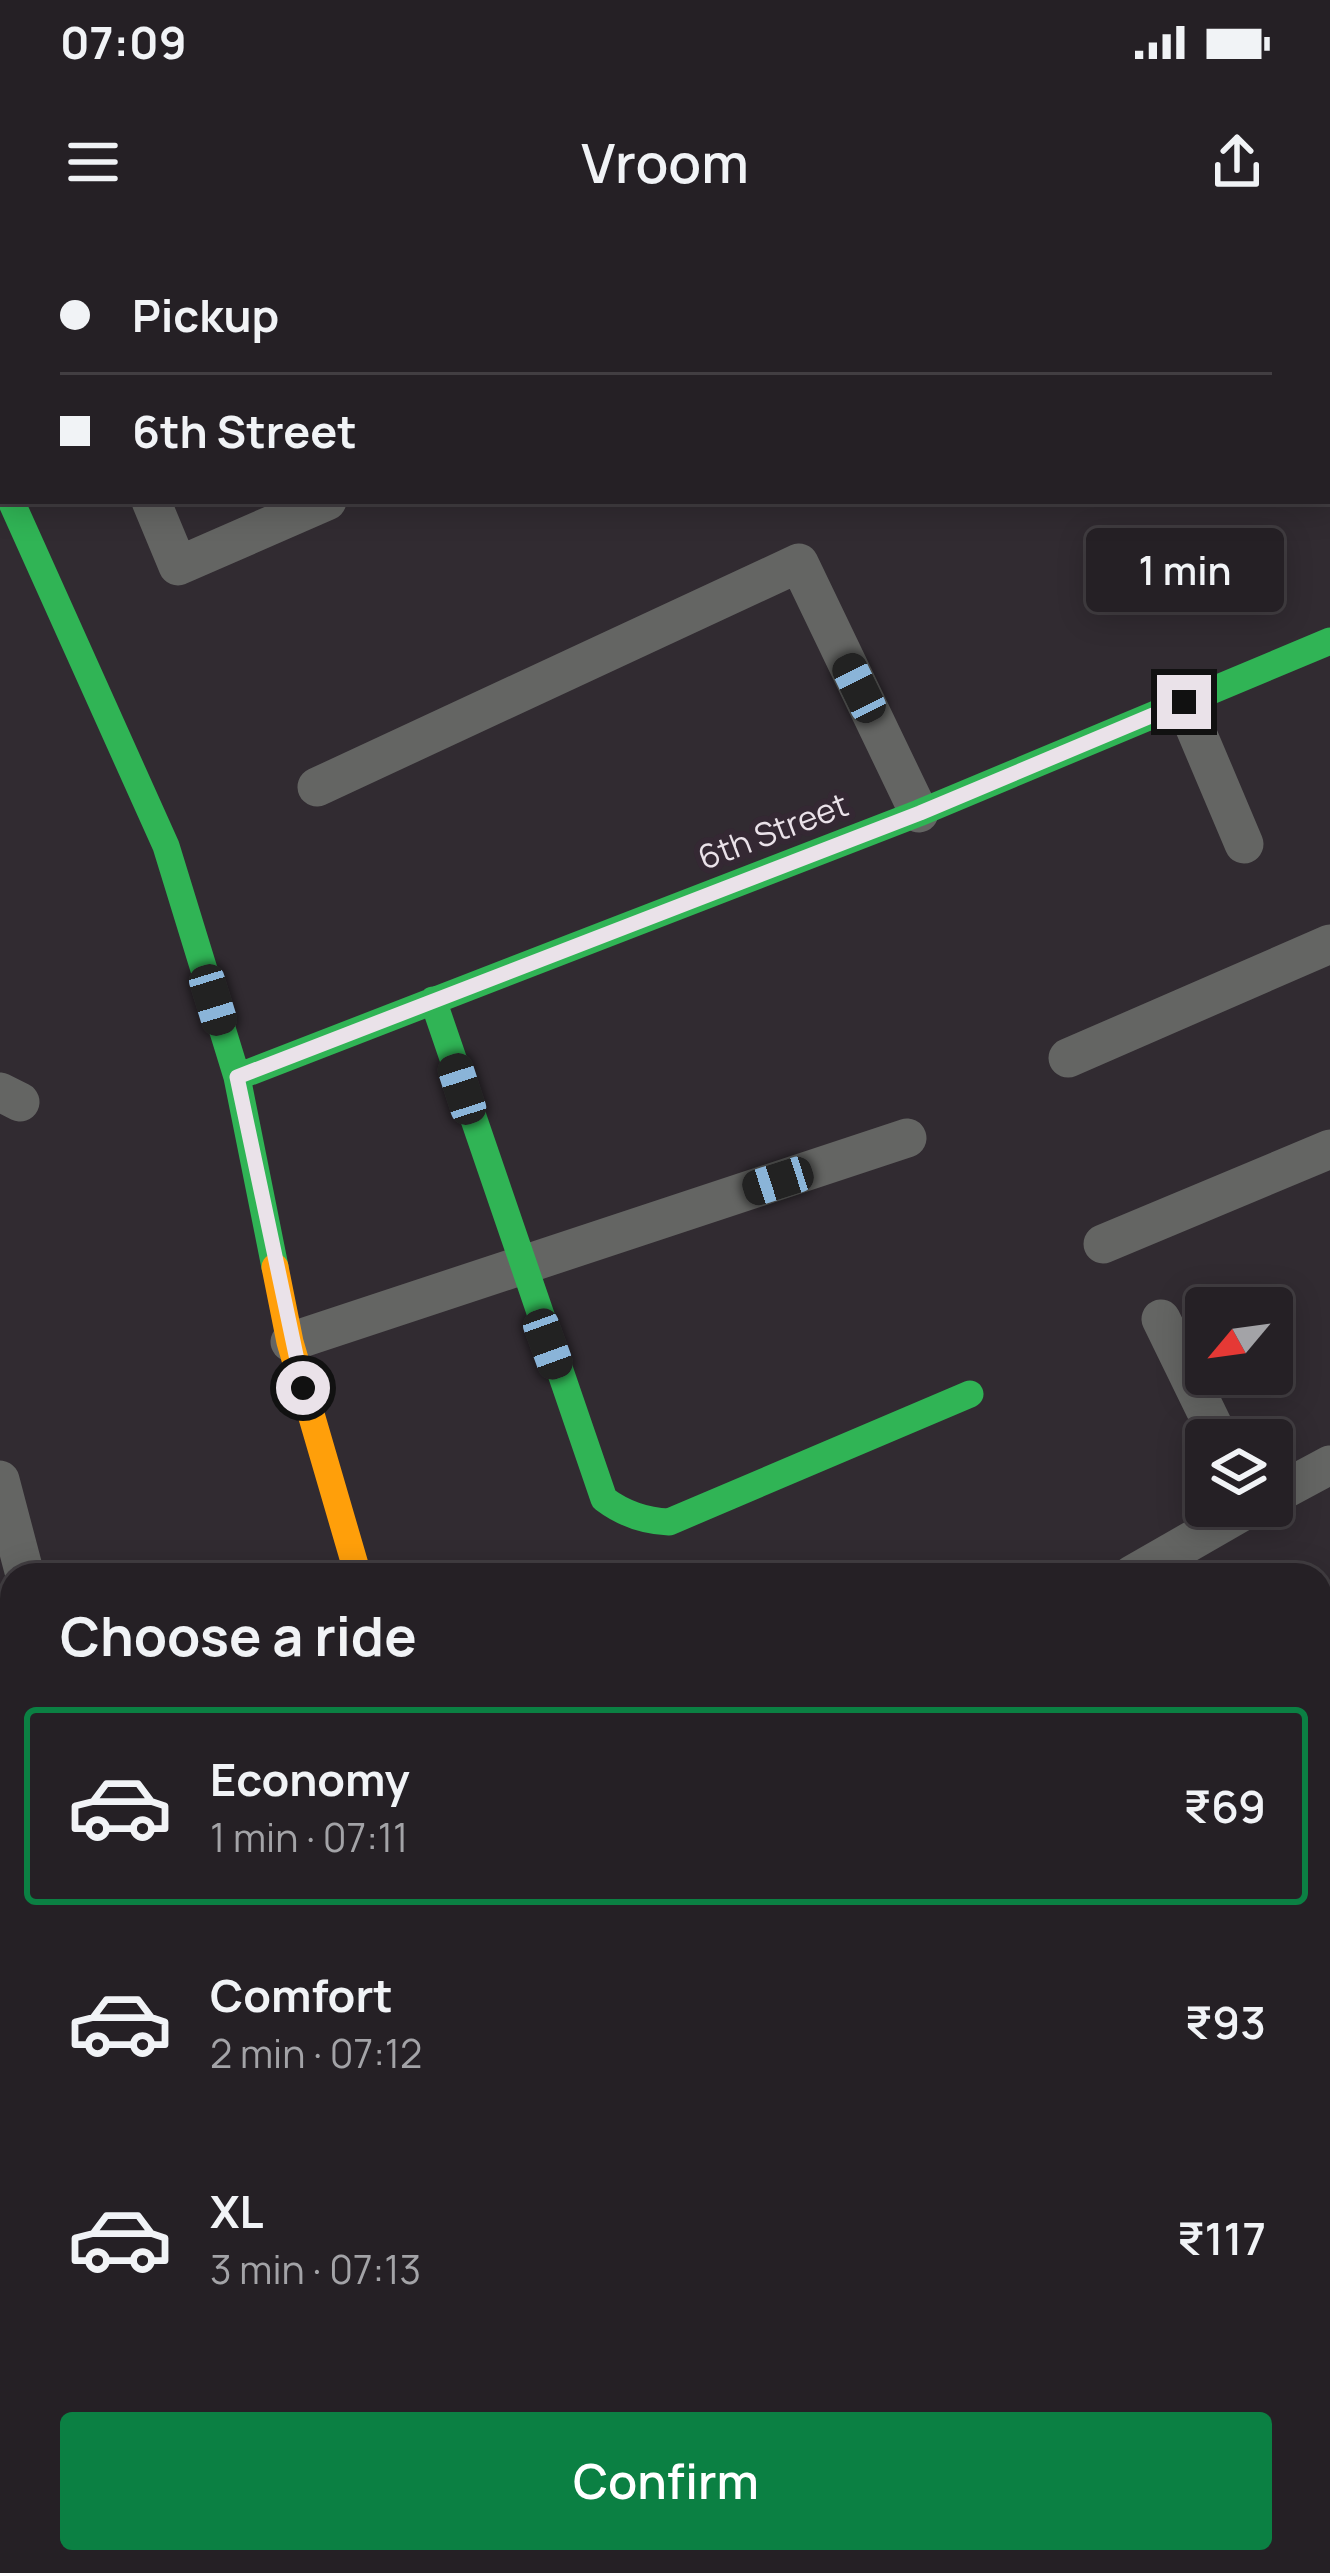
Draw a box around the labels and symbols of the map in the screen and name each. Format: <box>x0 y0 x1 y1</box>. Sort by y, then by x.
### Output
callout: 1 min <box>1085 528 1283 612</box>
car <box>827 648 891 728</box>
route end <box>1157 675 1211 729</box>
street label: 6th Street <box>692 781 854 880</box>
car <box>185 960 241 1040</box>
car <box>434 1049 490 1129</box>
car <box>738 1153 818 1209</box>
north arrow <box>1185 1287 1293 1395</box>
car <box>519 1304 577 1384</box>
route start <box>276 1361 330 1415</box>

